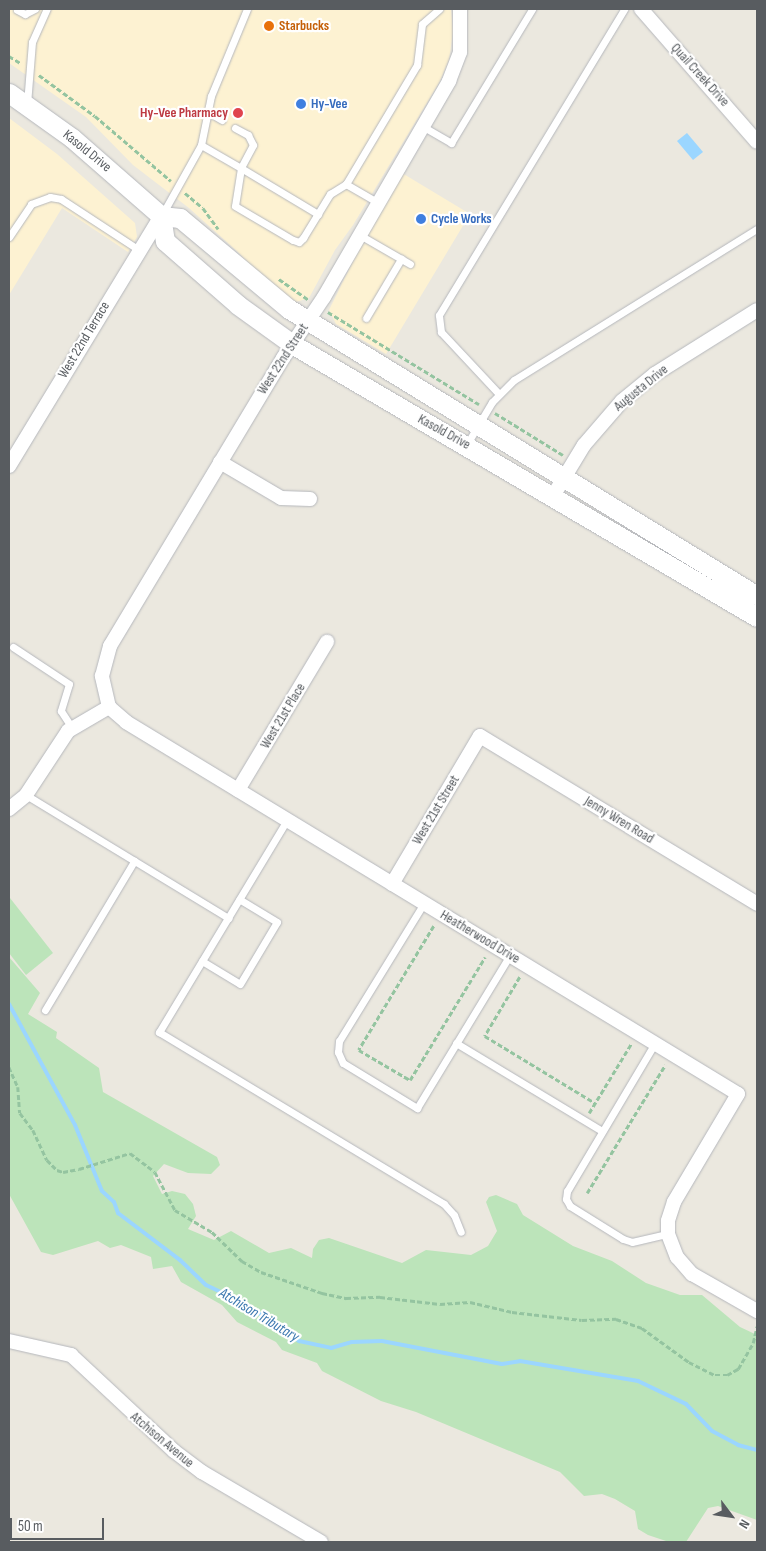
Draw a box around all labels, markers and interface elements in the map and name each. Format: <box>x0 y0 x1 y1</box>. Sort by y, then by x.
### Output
place label: Starbucks <box>279 18 329 34</box>
marker: Starbucks <box>263 20 275 32</box>
street label: Quail Creek Drive <box>667 40 733 110</box>
place label: Hy-Vee <box>311 96 347 112</box>
marker: Hy-Vee <box>295 98 307 110</box>
place label: Hy-Vee Pharmacy <box>140 105 228 121</box>
marker: Hy-Vee Pharmacy <box>232 107 244 119</box>
street label: Kasold Drive <box>59 126 115 176</box>
place label: Cycle Works <box>431 211 492 227</box>
marker: Cycle Works <box>415 213 427 225</box>
street label: West 22nd Terrace <box>55 299 113 381</box>
street label: West 22nd Street <box>254 320 312 398</box>
street label: Augusta Drive <box>611 361 671 415</box>
street label: Kasold Drive <box>415 411 473 453</box>
street label: West 21st Place <box>257 680 309 752</box>
street label: West 21st Street <box>409 772 463 848</box>
street label: Jenny Wren Road <box>581 793 657 847</box>
street label: Heatherwood Drive <box>437 907 523 967</box>
water label: Atchison Tributary <box>216 1284 302 1346</box>
street label: Atchison Avenue <box>127 1409 197 1471</box>
north arrow <box>706 1491 756 1541</box>
scale bar <box>12 1508 106 1540</box>
text: N <box>735 1516 754 1532</box>
text: 50 m <box>18 1517 43 1536</box>

